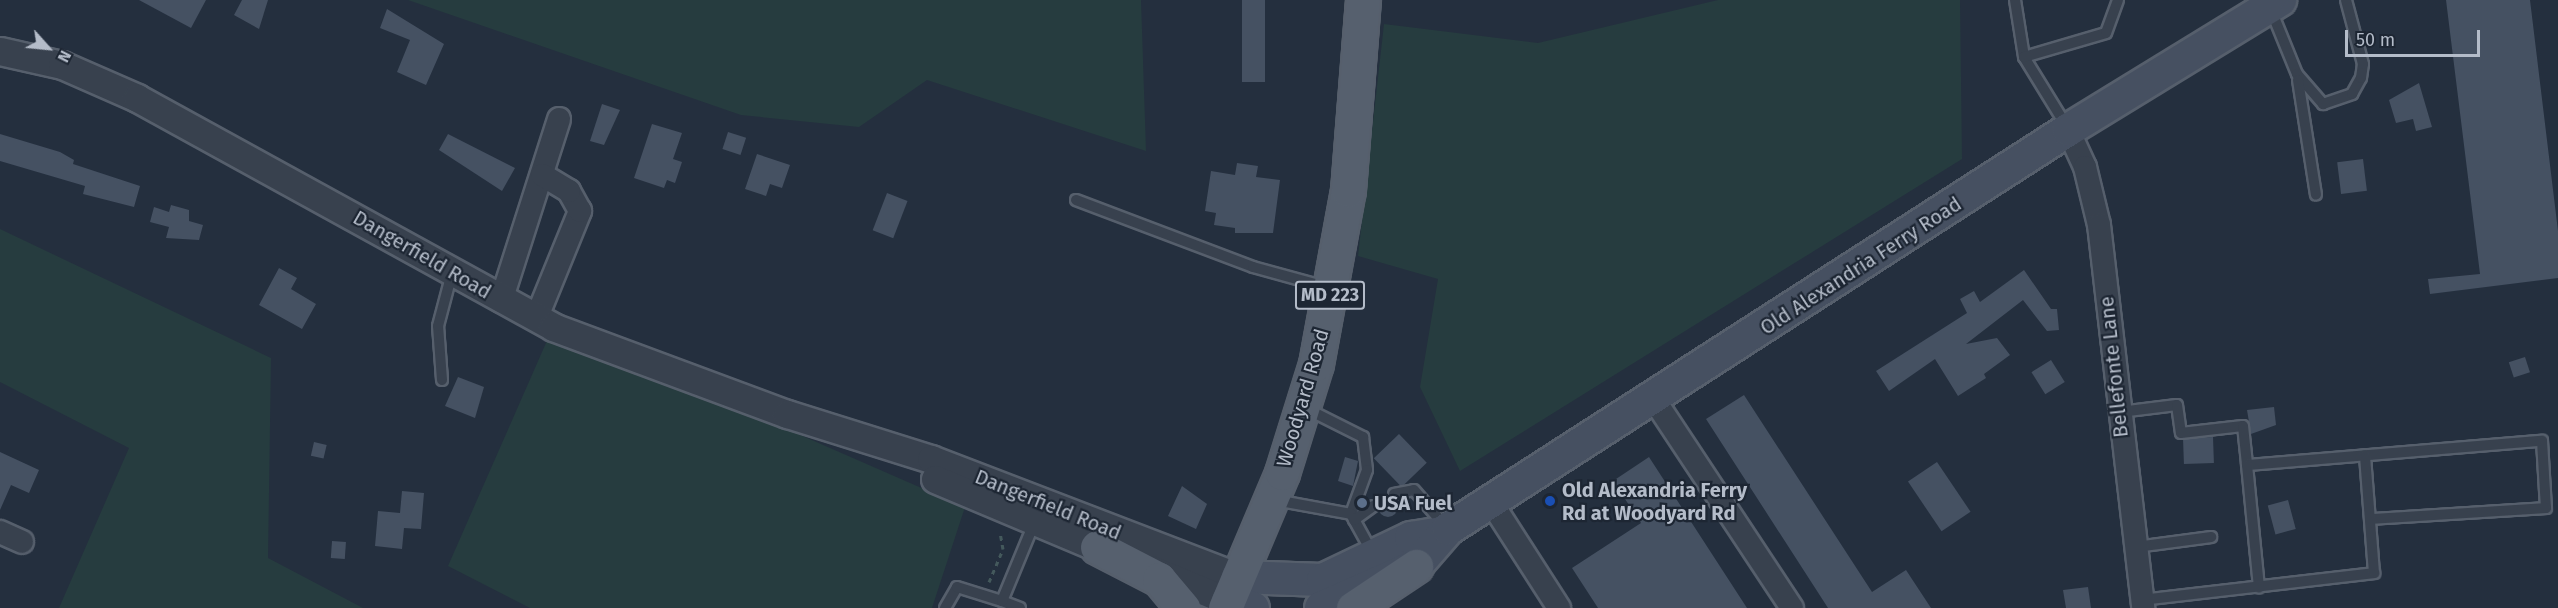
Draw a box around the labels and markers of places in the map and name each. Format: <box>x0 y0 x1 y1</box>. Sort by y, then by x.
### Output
place label: Old Alexandria Ferry Rd at Woodyard Rd <box>1562 478 1747 525</box>
place label: USA Fuel <box>1374 491 1452 515</box>
marker: Old Alexandria Ferry Rd at Woodyard Rd <box>1543 494 1557 508</box>
marker: USA Fuel <box>1355 496 1369 510</box>

